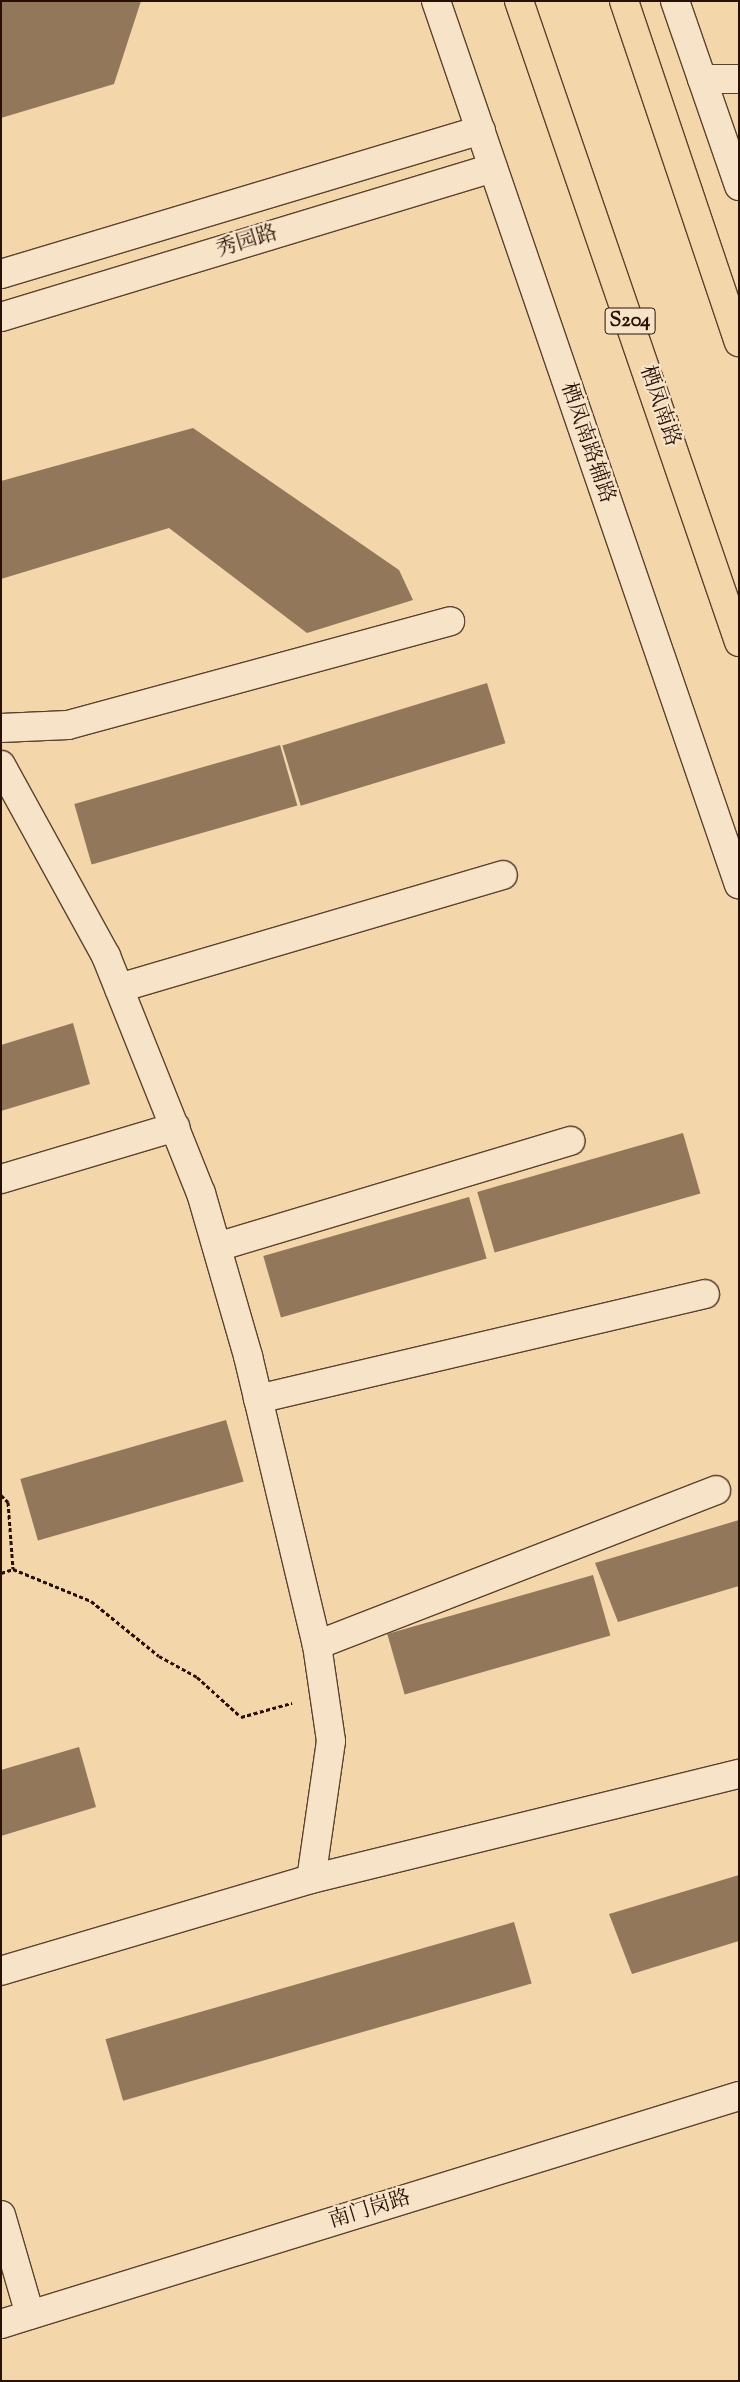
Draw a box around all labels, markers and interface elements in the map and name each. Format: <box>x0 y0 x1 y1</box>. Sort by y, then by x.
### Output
street label: 秀园路 <box>213 221 281 263</box>
road number: S204 <box>604 304 656 338</box>
street label: 栖凤南路 <box>633 362 685 450</box>
street label: 栖凤南路辅路 <box>555 379 619 507</box>
street label: 南门岗路 <box>326 2186 414 2234</box>

